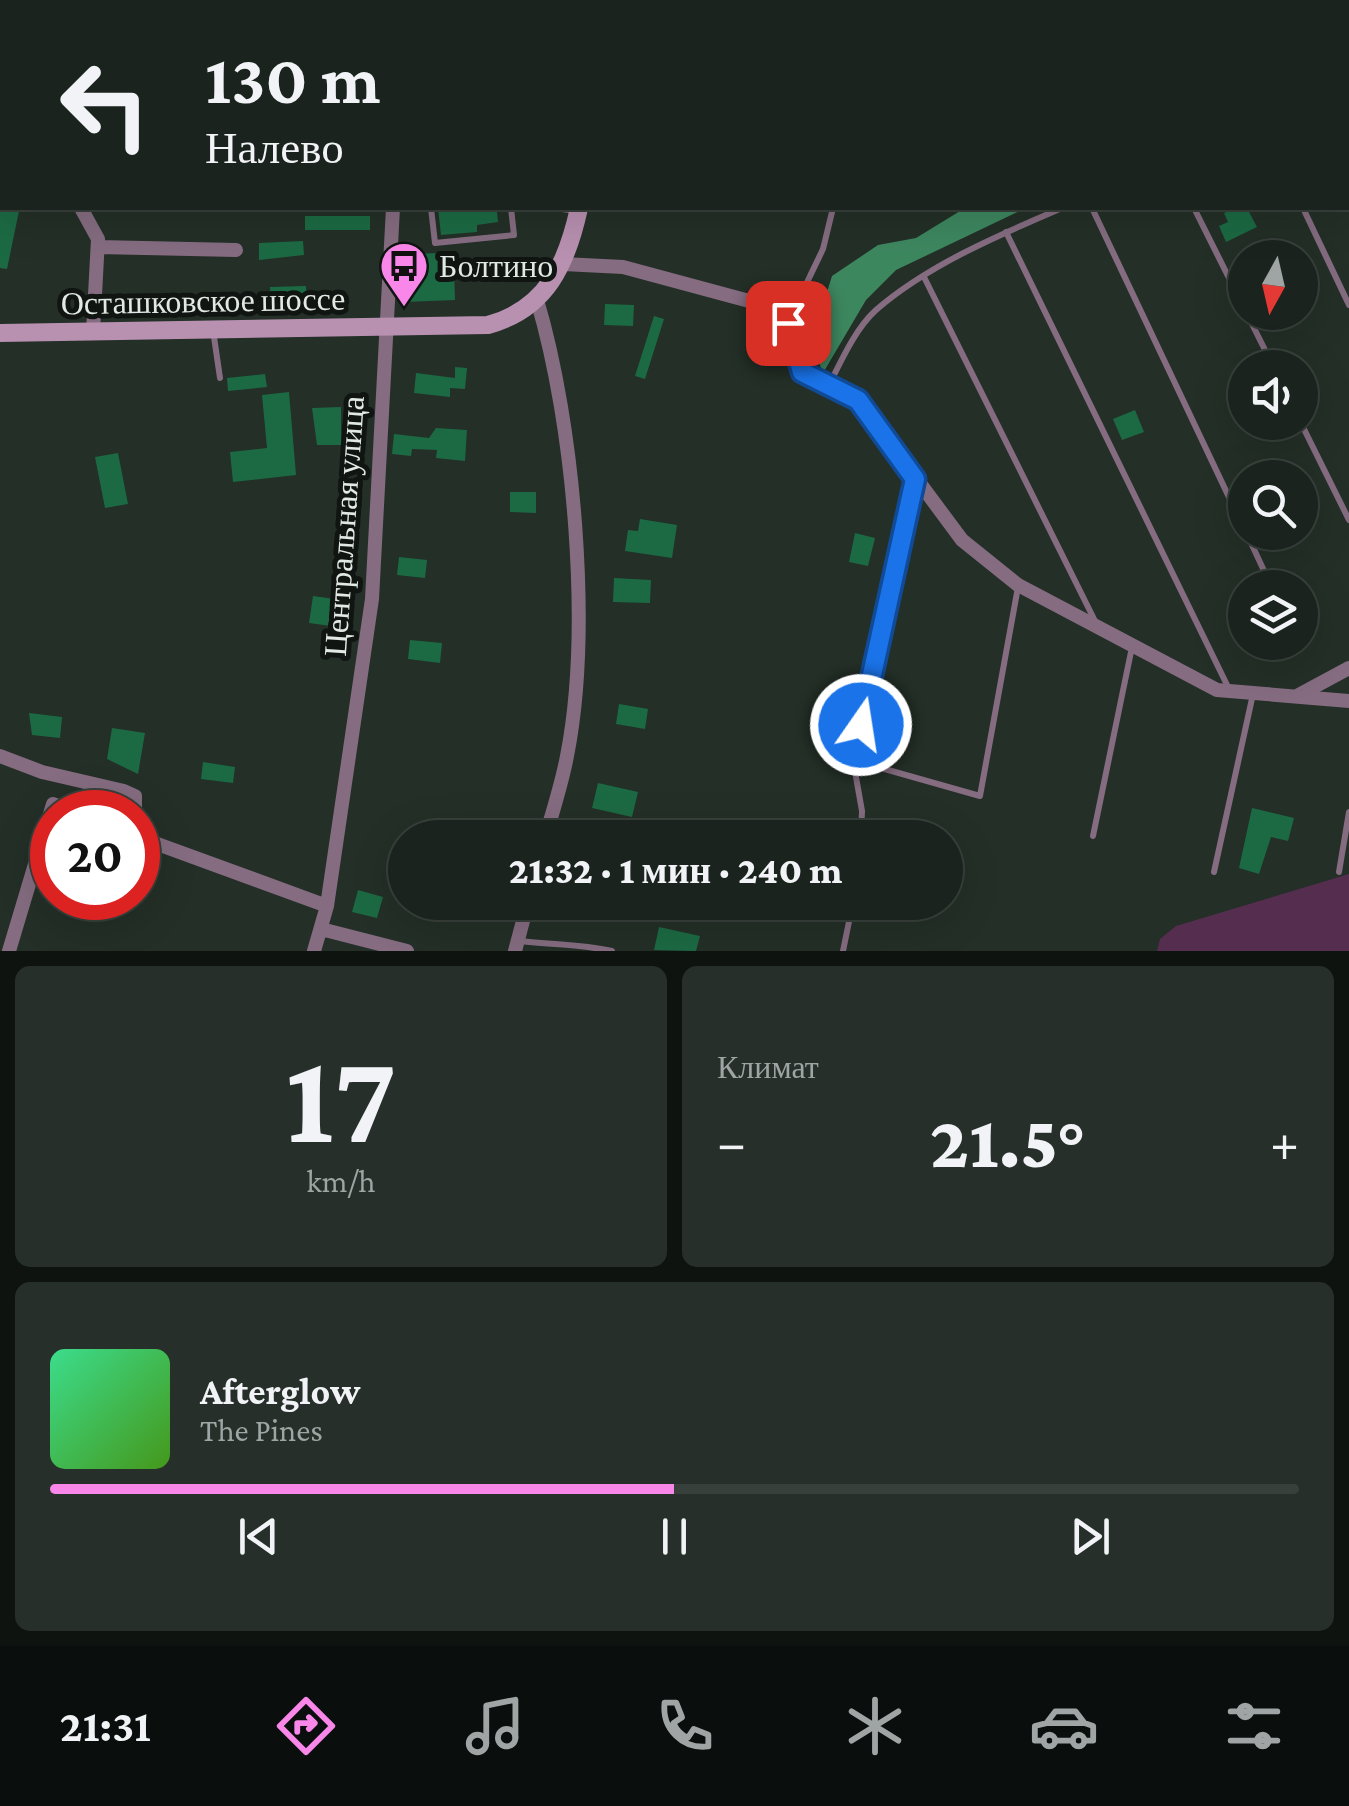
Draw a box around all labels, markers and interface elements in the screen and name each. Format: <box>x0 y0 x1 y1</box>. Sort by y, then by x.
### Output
icon: left <box>40 40 170 170</box>
text: 130 m <box>205 40 381 118</box>
text: Налево <box>205 123 344 173</box>
bus stop icon: Болтино <box>378 240 430 308</box>
north arrow <box>1228 240 1318 330</box>
map controls <box>1228 240 1318 660</box>
place label: Болтино <box>439 248 553 284</box>
street label: Осташковское шоссе <box>60 281 346 321</box>
pin <box>746 281 831 366</box>
icon: arrive <box>761 296 816 351</box>
button: sound <box>1228 350 1318 440</box>
street label: Центральная улица <box>317 395 371 657</box>
button: search <box>1228 460 1318 550</box>
button: layers <box>1228 570 1318 660</box>
position arrow <box>809 673 913 777</box>
speed limit sign: 20 <box>30 790 160 920</box>
text: 21:32 · 1 мин · 240 m <box>509 849 842 891</box>
text: 17 <box>285 1025 397 1170</box>
text: Климат <box>717 1049 819 1085</box>
text: 21.5° <box>930 1100 1086 1183</box>
text: − <box>717 1112 746 1173</box>
text: + <box>1270 1112 1299 1173</box>
text: km/h <box>307 1163 376 1199</box>
text: Afterglow <box>200 1370 360 1412</box>
text: The Pines <box>200 1412 323 1448</box>
icon: previous <box>231 1509 286 1564</box>
icon: pause <box>647 1509 702 1564</box>
icon: next <box>1063 1509 1118 1564</box>
icon: directions <box>271 1691 341 1761</box>
icon: music <box>460 1691 530 1761</box>
icon: phone <box>650 1691 720 1761</box>
icon: climate <box>840 1691 910 1761</box>
icon: car <box>1029 1691 1099 1761</box>
icon: filters <box>1219 1691 1289 1761</box>
text: 21:31 <box>60 1701 151 1751</box>

